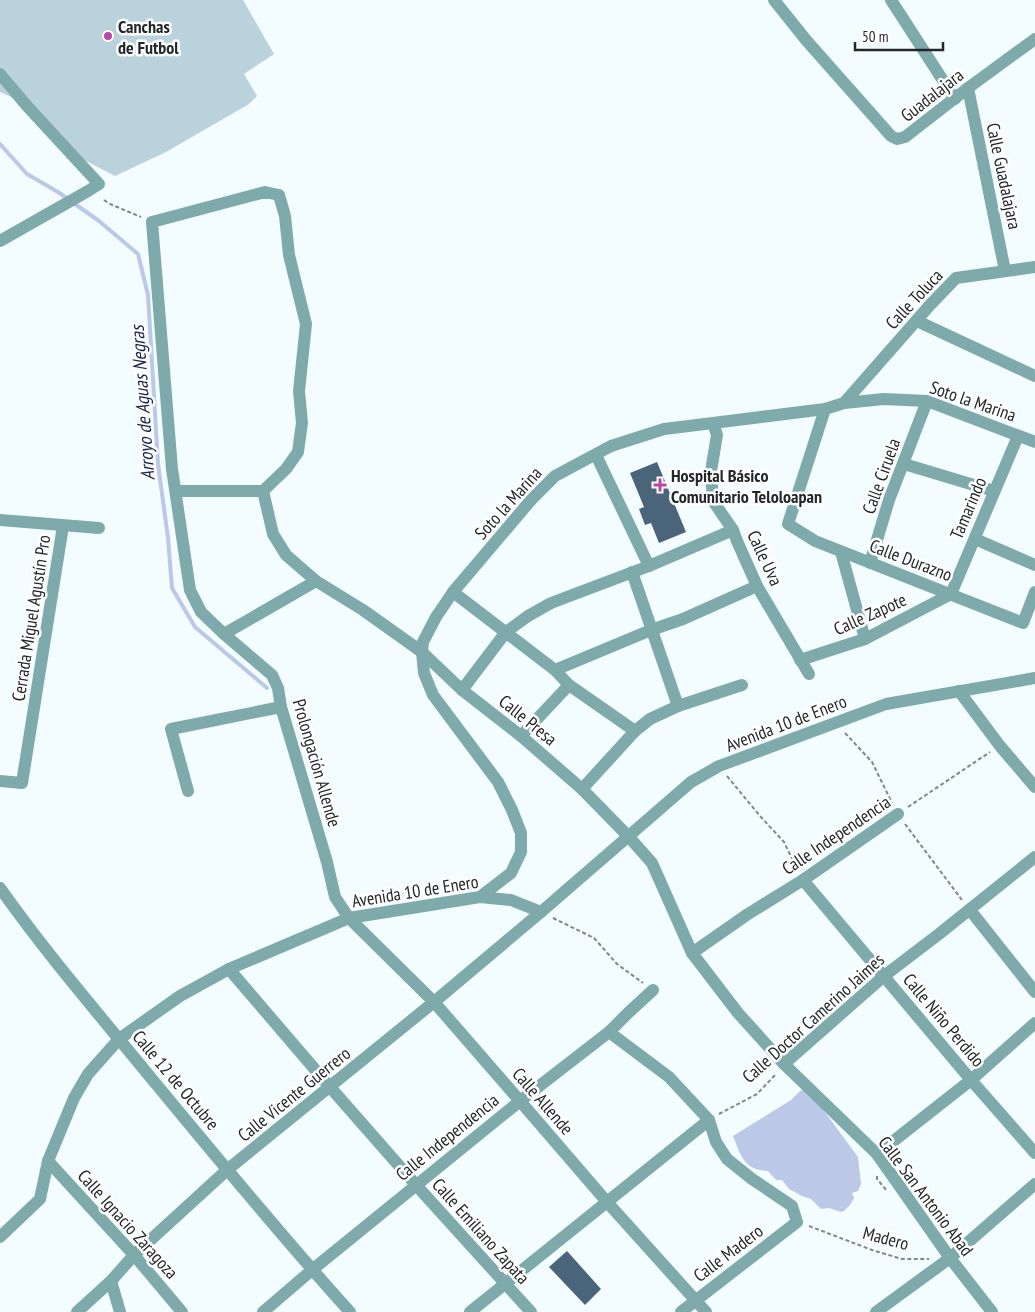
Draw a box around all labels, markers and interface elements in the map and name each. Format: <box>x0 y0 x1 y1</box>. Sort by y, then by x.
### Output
place label: Canchas de Futbol <box>118 15 179 59</box>
scale bar <box>855 20 942 52</box>
text: 50 m <box>862 27 888 46</box>
marker: Canchas de Futbol <box>102 30 114 42</box>
street label: Guadalajara <box>896 63 968 127</box>
street label: Calle Guadalajara <box>981 121 1027 231</box>
street label: Calle Toluca <box>880 264 948 334</box>
water label: Arroyo de Aguas Negras <box>125 323 159 481</box>
street label: Soto la Marina <box>927 376 1019 426</box>
street label: Calle Ciruela <box>857 435 905 517</box>
street label: Soto la Marina <box>469 462 547 544</box>
place label: Hospital Básico Comunitario Teloloapan <box>671 464 822 508</box>
street label: Tamarindo <box>945 473 991 542</box>
marker: Hospital Básico Comunitario Teloloapan <box>653 478 667 492</box>
street label: Calle Uva <box>742 527 788 589</box>
street label: Cerrada Miguel Agustín Pro <box>7 533 56 703</box>
street label: Calle Durazno <box>867 534 956 586</box>
street label: Calle Zapote <box>830 588 910 640</box>
street label: Avenida 10 de Enero <box>722 689 850 757</box>
street label: Calle Presa <box>494 690 562 750</box>
street label: Prolongación Allende <box>288 696 346 830</box>
street label: Calle Independencia <box>777 790 895 880</box>
street label: Avenida 10 de Enero <box>350 870 480 912</box>
street label: Calle Doctor Camerino Jaimes <box>737 948 889 1088</box>
street label: Calle Niño Perdido <box>898 968 990 1072</box>
street label: Calle 12 de Octubre <box>128 1025 224 1135</box>
street label: Calle Vicente Guerrero <box>233 1041 355 1146</box>
street label: Calle Allende <box>507 1063 579 1139</box>
street label: Calle Independencia <box>391 1088 503 1186</box>
street label: Calle San Antonio Abad <box>873 1131 979 1261</box>
street label: Calle Ignacio Zaragoza <box>73 1164 183 1284</box>
street label: Calle Emiliano Zapata <box>427 1173 535 1289</box>
street label: Calle Madero <box>689 1219 768 1287</box>
street label: Madero <box>861 1221 912 1255</box>

